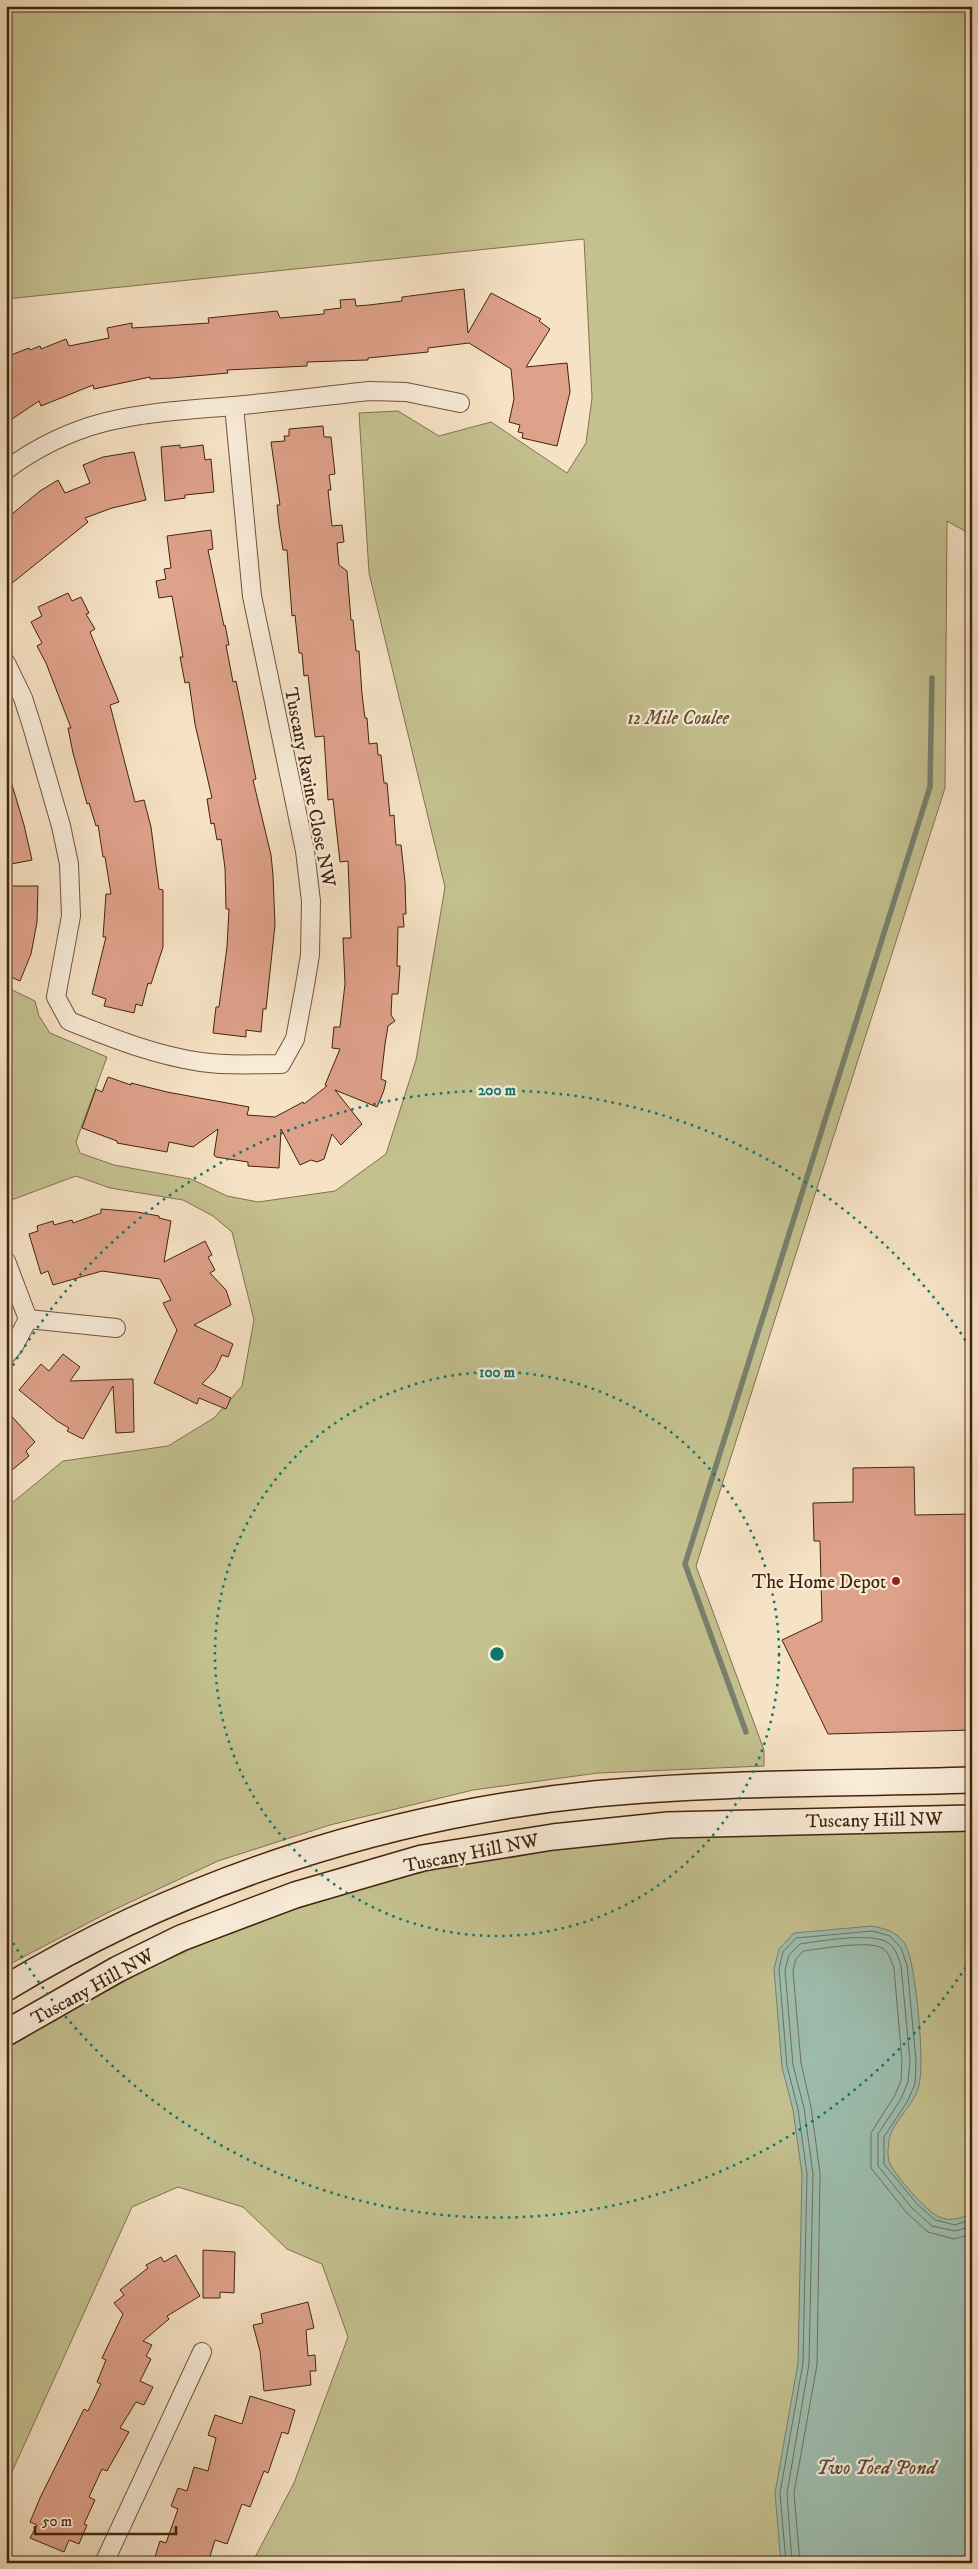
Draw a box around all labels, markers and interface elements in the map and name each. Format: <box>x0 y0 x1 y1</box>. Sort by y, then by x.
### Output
street label: Tuscany Ravine Close NW <box>279 686 340 889</box>
park label: 12 Mile Coulee <box>627 707 730 730</box>
text: 200 m <box>478 1081 517 1100</box>
text: 100 m <box>479 1363 516 1382</box>
place label: The Home Depot <box>752 1571 886 1594</box>
marker: The Home Depot <box>890 1575 902 1587</box>
centre of rings <box>488 1645 506 1663</box>
street label: Tuscany Hill NW <box>805 1808 943 1833</box>
street label: Tuscany Hill NW <box>402 1829 541 1878</box>
street label: Tuscany Hill NW <box>27 1944 159 2031</box>
water label: Two Toed Pond <box>816 2456 939 2481</box>
scale bar <box>35 2504 176 2536</box>
text: 50 m <box>42 2512 72 2531</box>

